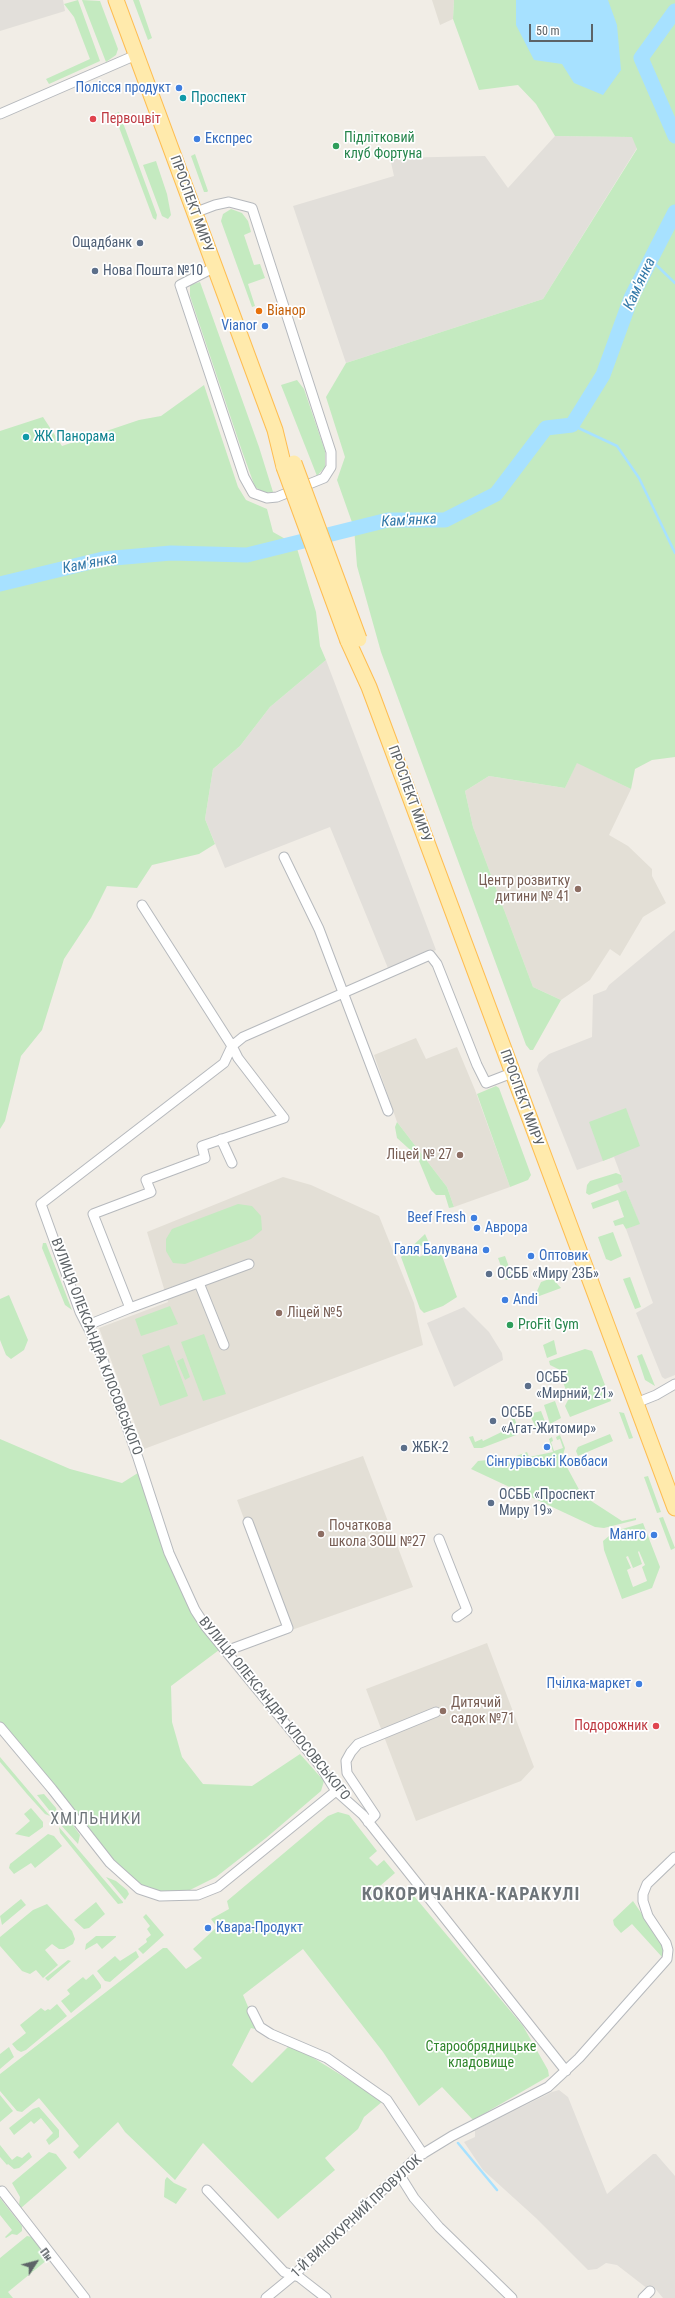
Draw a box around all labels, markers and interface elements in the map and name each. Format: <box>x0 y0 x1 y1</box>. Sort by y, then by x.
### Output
scale bar <box>531 16 595 42</box>
text: 50 m <box>536 24 560 38</box>
place label: Полісся продукт <box>76 80 171 96</box>
marker: Полісся продукт <box>174 83 184 93</box>
place label: Проспект <box>191 90 246 106</box>
marker: Проспект <box>178 93 188 103</box>
place label: Первоцвіт <box>101 111 161 127</box>
marker: Первоцвіт <box>88 114 98 124</box>
place label: Підлітковий клуб Фортуна <box>344 130 422 162</box>
place label: Експрес <box>205 131 252 147</box>
marker: Експрес <box>192 134 202 144</box>
marker: Підлітковий клуб Фортуна <box>331 141 341 151</box>
street label: ПРОСПЕКТ МИРУ <box>166 153 216 255</box>
place label: Ощадбанк <box>72 235 132 251</box>
marker: Ощадбанк <box>135 238 145 248</box>
water label: Кам'янка <box>620 255 660 313</box>
place label: Нова Пошта №10 <box>103 263 203 279</box>
marker: Нова Пошта №10 <box>90 266 100 276</box>
place label: Віанор <box>267 303 306 319</box>
marker: Віанор <box>254 306 264 316</box>
place label: Vianor <box>221 318 257 334</box>
marker: Vianor <box>260 321 270 331</box>
place label: ЖК Панорама <box>34 429 115 445</box>
marker: ЖК Панорама <box>21 432 31 442</box>
water label: Кам'янка <box>381 511 437 531</box>
water label: Кам'янка <box>61 550 119 578</box>
street label: ПРОСПЕКТ МИРУ <box>384 743 434 845</box>
place label: Центр розвитку дитини № 41 <box>478 873 570 906</box>
marker: Центр розвитку дитини № 41 <box>573 884 583 894</box>
street label: ПРОСПЕКТ МИРУ <box>496 1047 546 1149</box>
place label: Ліцей № 27 <box>386 1147 452 1163</box>
marker: Ліцей № 27 <box>455 1150 465 1160</box>
place label: Beef Fresh <box>407 1210 466 1226</box>
marker: Beef Fresh <box>469 1213 479 1223</box>
place label: Аврора <box>485 1220 528 1236</box>
marker: Аврора <box>472 1223 482 1233</box>
street label: ВУЛИЦЯ ОЛЕКСАНДРА КЛОСОВСЬКОГО <box>47 1236 145 1458</box>
place label: Галя Балувана <box>394 1242 478 1258</box>
marker: Галя Балувана <box>481 1245 491 1255</box>
place label: Оптовик <box>539 1248 588 1264</box>
marker: Оптовик <box>526 1251 536 1261</box>
place label: ОСББ «Миру 23Б» <box>497 1266 599 1282</box>
marker: ОСББ «Миру 23Б» <box>484 1269 494 1279</box>
place label: Andi <box>513 1292 538 1308</box>
marker: Andi <box>500 1295 510 1305</box>
place label: Ліцей №5 <box>287 1305 342 1321</box>
marker: Ліцей №5 <box>274 1308 284 1318</box>
place label: ProFit Gym <box>518 1317 579 1333</box>
marker: ProFit Gym <box>505 1320 515 1330</box>
place label: ОСББ «Мирний, 21» <box>536 1370 613 1402</box>
marker: ОСББ «Мирний, 21» <box>523 1381 533 1391</box>
place label: ОСББ «Агат-Житомир» <box>501 1405 596 1438</box>
marker: ОСББ «Агат-Житомир» <box>488 1416 498 1426</box>
place label: ЖБК-2 <box>412 1440 449 1456</box>
marker: Сінгурівські Ковбаси <box>542 1442 552 1452</box>
marker: ЖБК-2 <box>399 1443 409 1453</box>
place label: Сінгурівські Ковбаси <box>486 1454 608 1470</box>
place label: ОСББ «Проспект Миру 19» <box>499 1487 595 1520</box>
marker: ОСББ «Проспект Миру 19» <box>486 1498 496 1508</box>
place label: Початкова школа ЗОШ №27 <box>329 1518 426 1550</box>
place label: Манго <box>610 1527 646 1543</box>
marker: Початкова школа ЗОШ №27 <box>316 1529 326 1539</box>
marker: Манго <box>649 1530 659 1540</box>
street label: ВУЛИЦЯ ОЛЕКСАНДРА КЛОСОВСЬКОГО <box>195 1614 353 1804</box>
place label: Пчілка-маркет <box>547 1676 631 1692</box>
marker: Пчілка-маркет <box>634 1679 644 1689</box>
place label: Дитячий садок №71 <box>451 1695 515 1728</box>
marker: Дитячий садок №71 <box>438 1706 448 1716</box>
place label: Подорожник <box>574 1718 648 1734</box>
marker: Подорожник <box>651 1721 661 1731</box>
district label: ХМІЛЬНИКИ <box>50 1810 142 1830</box>
district label: КОКОРИЧАНКА-КАРАКУЛІ <box>362 1884 580 1906</box>
place label: Квара-Продукт <box>216 1920 303 1936</box>
marker: Квара-Продукт <box>203 1923 213 1933</box>
park label: Старообрядницьке кладовище <box>426 2039 536 2072</box>
street label: 1-Й ВИНОКУРНИЙ ПРОВУЛОК <box>288 2152 426 2282</box>
north arrow <box>16 2242 56 2282</box>
text: Пн <box>37 2246 55 2263</box>

